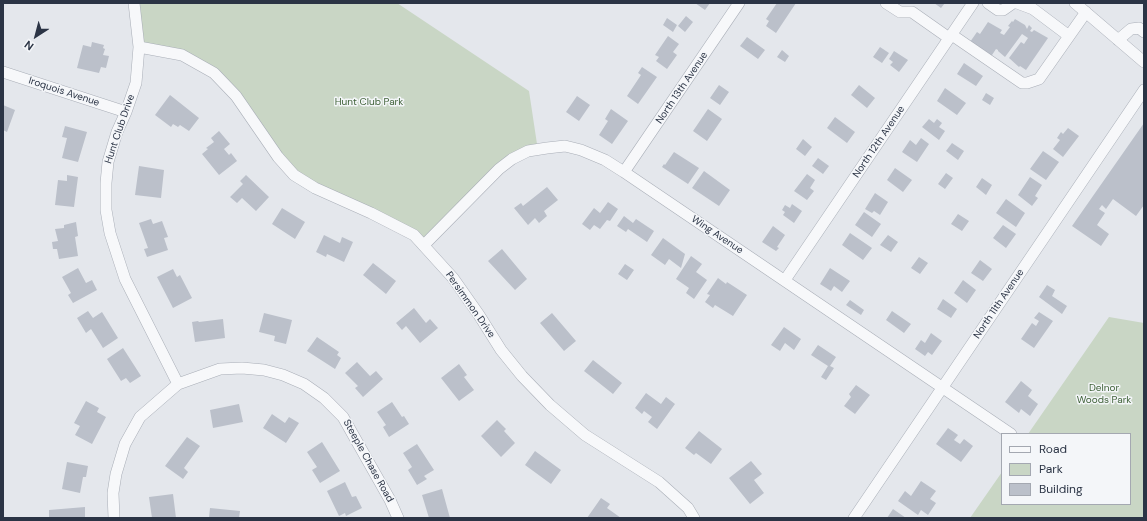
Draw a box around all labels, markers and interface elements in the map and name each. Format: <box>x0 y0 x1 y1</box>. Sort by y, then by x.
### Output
north arrow <box>16 16 56 56</box>
text: N <box>22 38 36 54</box>
street label: North 13th Avenue <box>653 50 711 126</box>
street label: Iroquois Avenue <box>27 75 101 109</box>
street label: Hunt Club Drive <box>103 93 137 165</box>
park label: Hunt Club Park <box>335 96 403 108</box>
street label: North 12th Avenue <box>851 104 907 180</box>
street label: Wing Avenue <box>689 213 745 257</box>
street label: North 11th Avenue <box>971 267 1027 341</box>
street label: Persimmon Drive <box>443 270 497 340</box>
park label: Delnor Woods Park <box>1077 382 1131 406</box>
street label: Steeple Chase Road <box>340 418 396 504</box>
legend <box>1001 433 1131 505</box>
text: Road <box>1039 441 1067 457</box>
text: Park <box>1039 461 1063 477</box>
text: Building <box>1039 481 1083 497</box>

